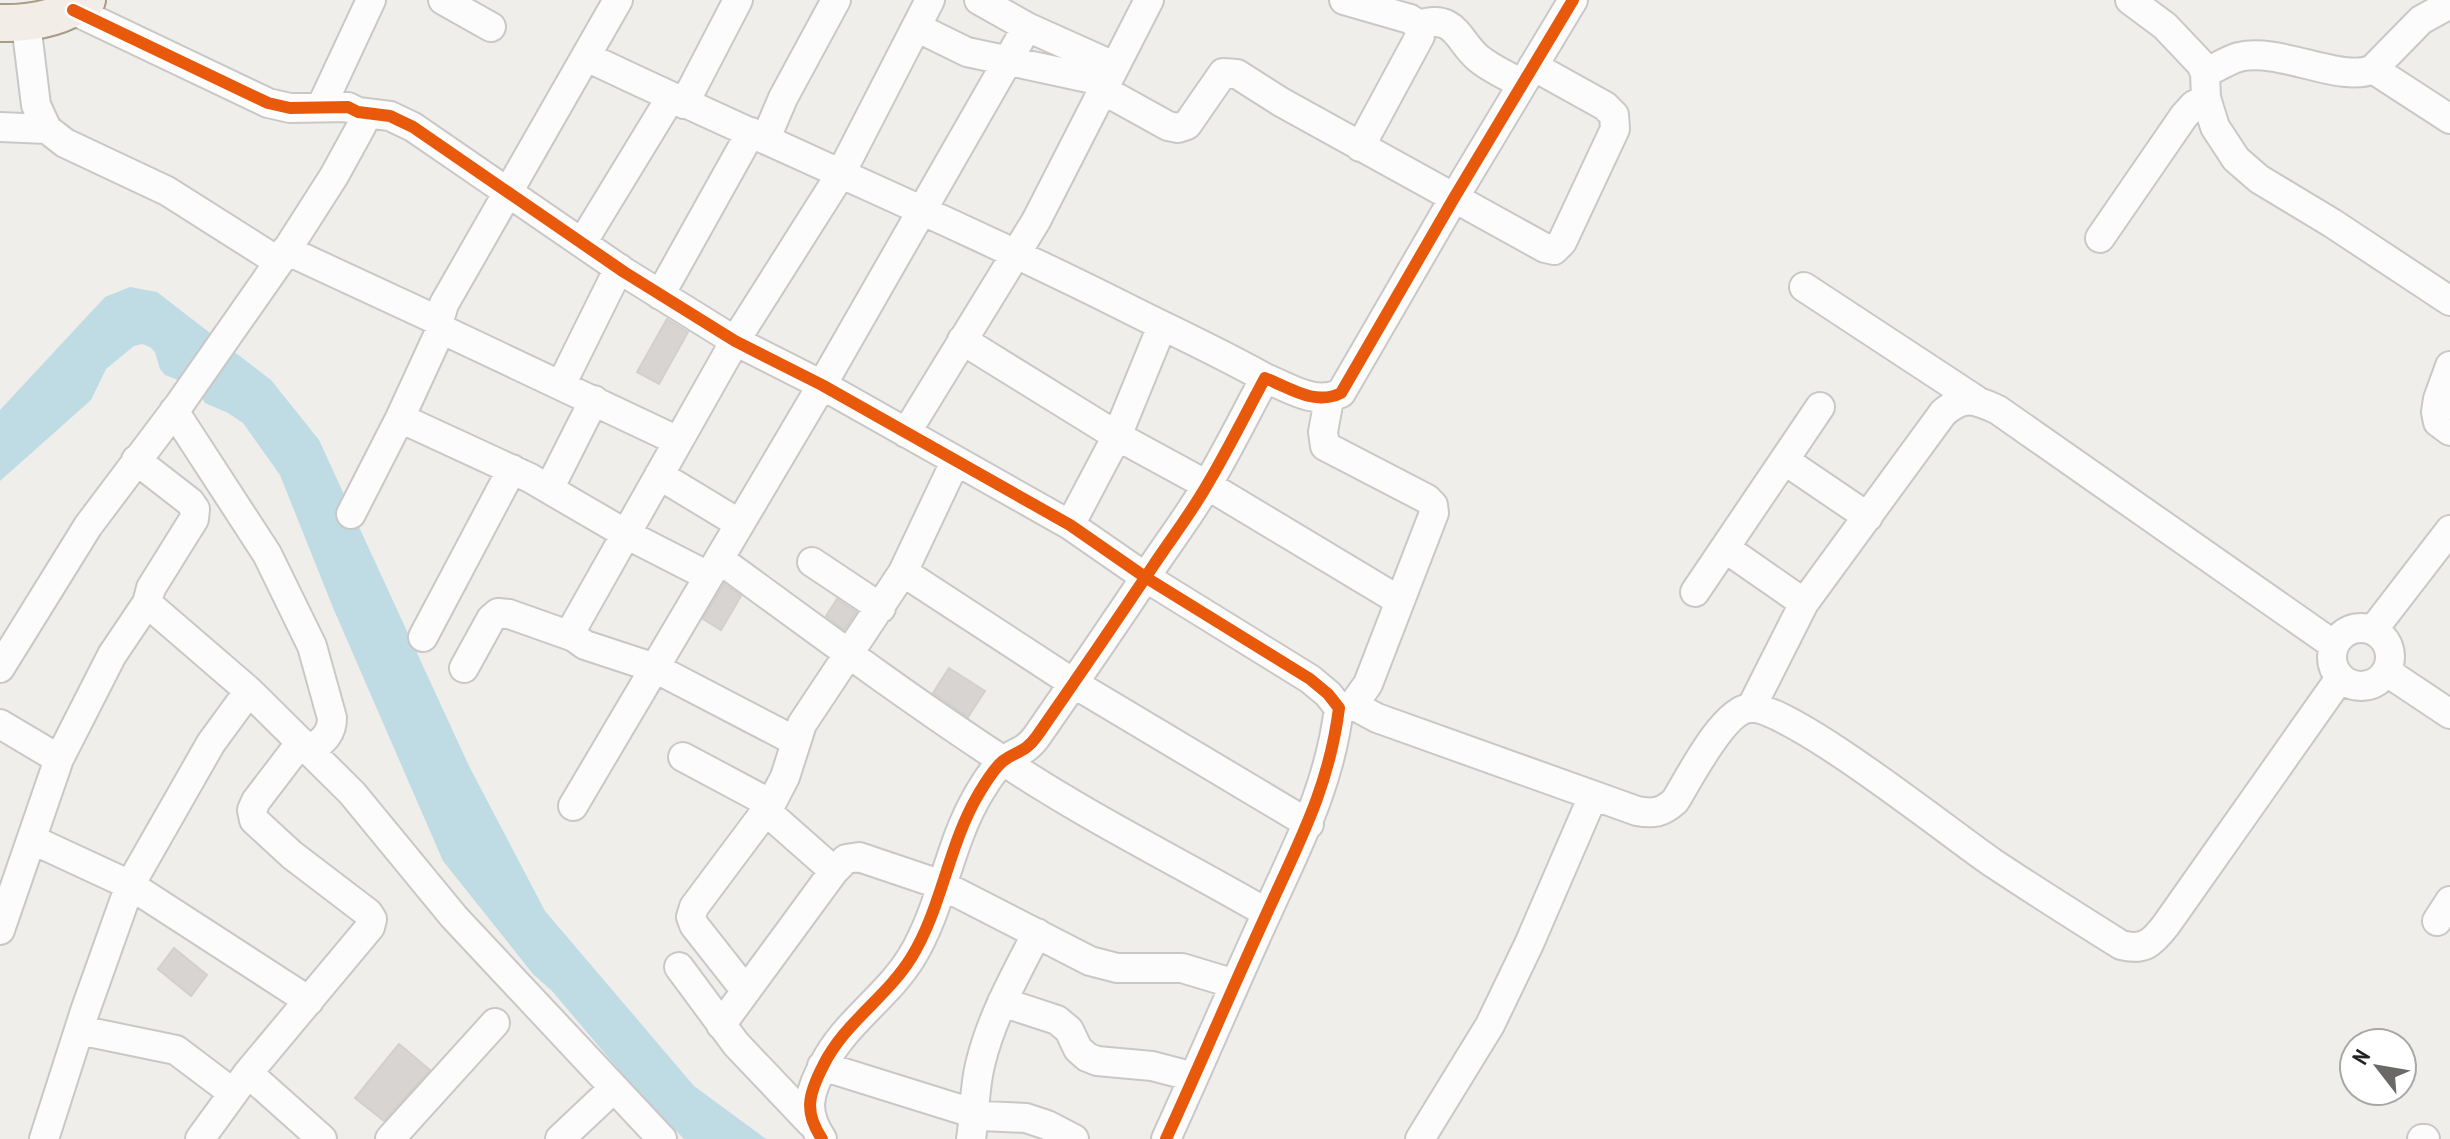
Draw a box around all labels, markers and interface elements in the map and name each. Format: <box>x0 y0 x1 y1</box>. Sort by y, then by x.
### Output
north arrow <box>2338 1027 2418 1107</box>
text: N <box>2346 1044 2376 1069</box>

